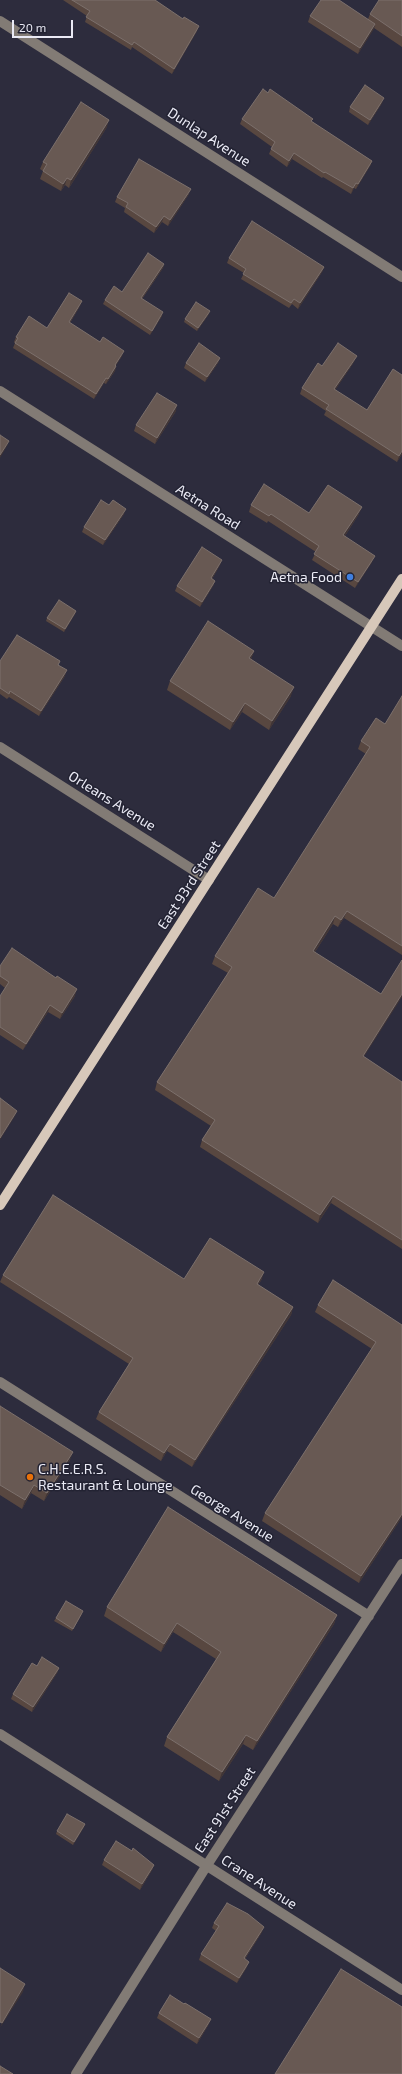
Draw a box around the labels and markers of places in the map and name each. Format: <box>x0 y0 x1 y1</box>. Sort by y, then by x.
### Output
place label: Aetna Food <box>270 569 342 585</box>
marker: Aetna Food <box>345 572 355 582</box>
place label: C.H.E.E.R.S. Restaurant & Lounge <box>38 1461 173 1494</box>
marker: C.H.E.E.R.S. Restaurant & Lounge <box>25 1472 35 1482</box>

